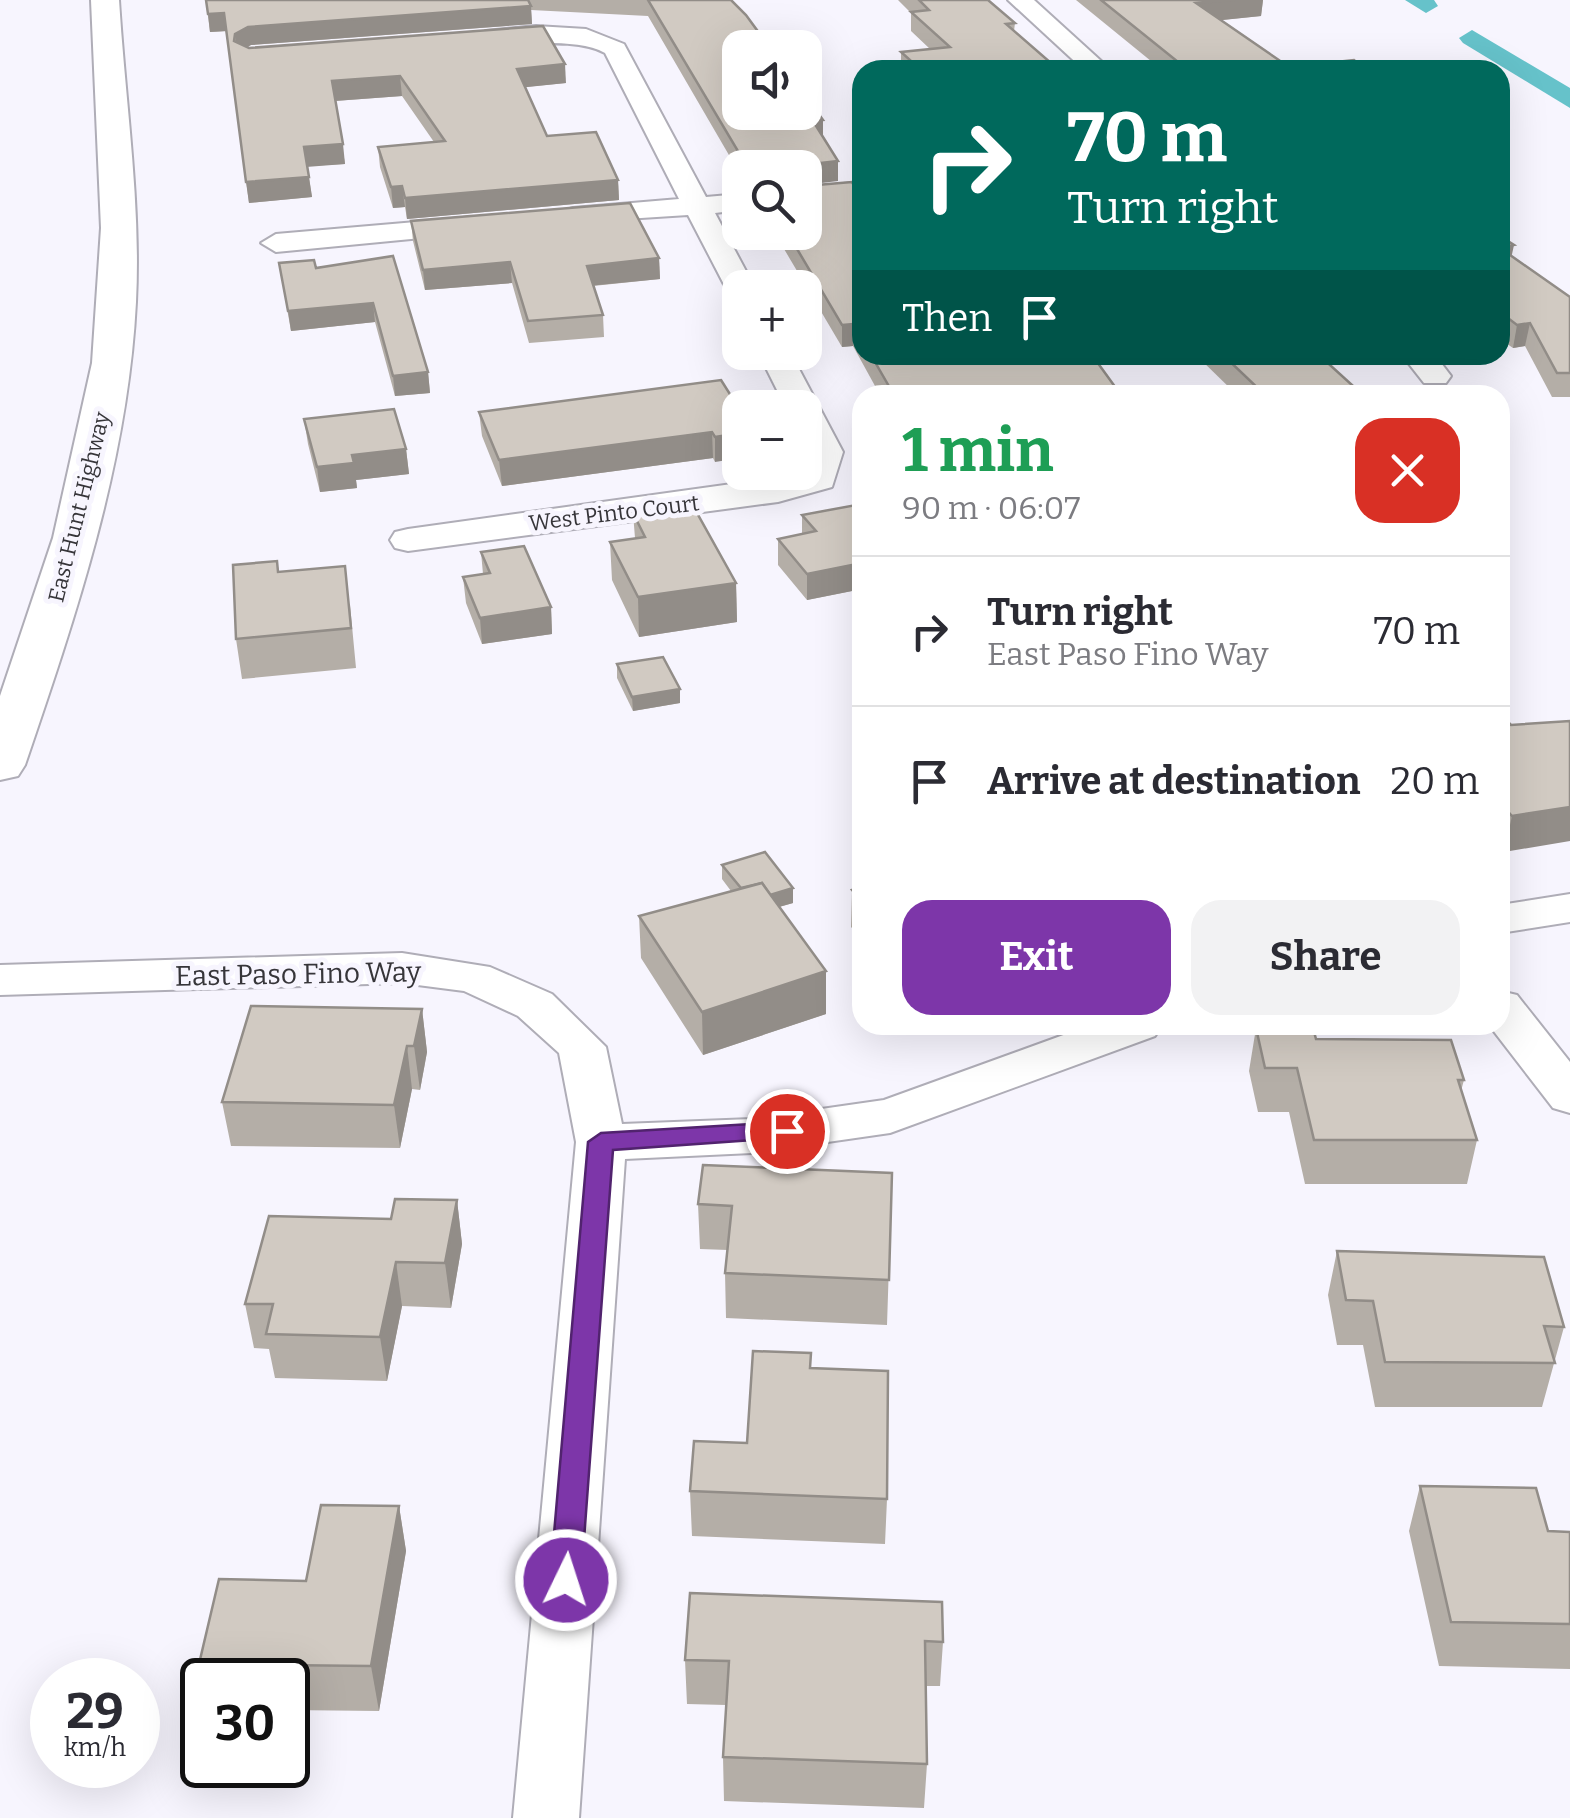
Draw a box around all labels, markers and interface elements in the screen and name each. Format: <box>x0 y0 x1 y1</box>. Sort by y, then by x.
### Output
map controls <box>722 30 822 490</box>
button: sound <box>722 30 822 130</box>
text: 70 m <box>1067 96 1227 180</box>
icon: right <box>902 100 1032 230</box>
button: search <box>722 150 822 250</box>
text: Turn right <box>1067 181 1279 235</box>
button: + <box>722 270 822 370</box>
icon: arrive <box>1012 290 1067 345</box>
text: Then <box>902 295 992 341</box>
button: − <box>722 390 822 490</box>
street label: East Hunt Highway <box>42 409 116 605</box>
text: 1 min <box>902 415 1054 487</box>
button: close <box>1355 418 1460 523</box>
street label: West Pinto Court <box>527 489 701 537</box>
text: 90 m · 06:07 <box>902 489 1080 527</box>
text: Turn right <box>987 589 1173 635</box>
icon: right <box>902 604 957 659</box>
text: 70 m <box>1373 608 1460 654</box>
text: East Paso Fino Way <box>987 635 1269 673</box>
icon: arrive <box>902 754 957 809</box>
text: Arrive at destination <box>987 758 1360 804</box>
text: 20 m <box>1390 758 1479 804</box>
button: Exit <box>902 900 1171 1015</box>
button: Share <box>1191 900 1460 1015</box>
street label: East Paso Fino Way <box>175 955 422 993</box>
pin <box>745 1089 830 1174</box>
icon: arrive <box>760 1104 815 1159</box>
position arrow <box>514 1528 618 1632</box>
speed limit sign: 30 <box>180 1658 310 1788</box>
text: 29 <box>66 1681 124 1741</box>
text: km/h <box>64 1733 126 1763</box>

